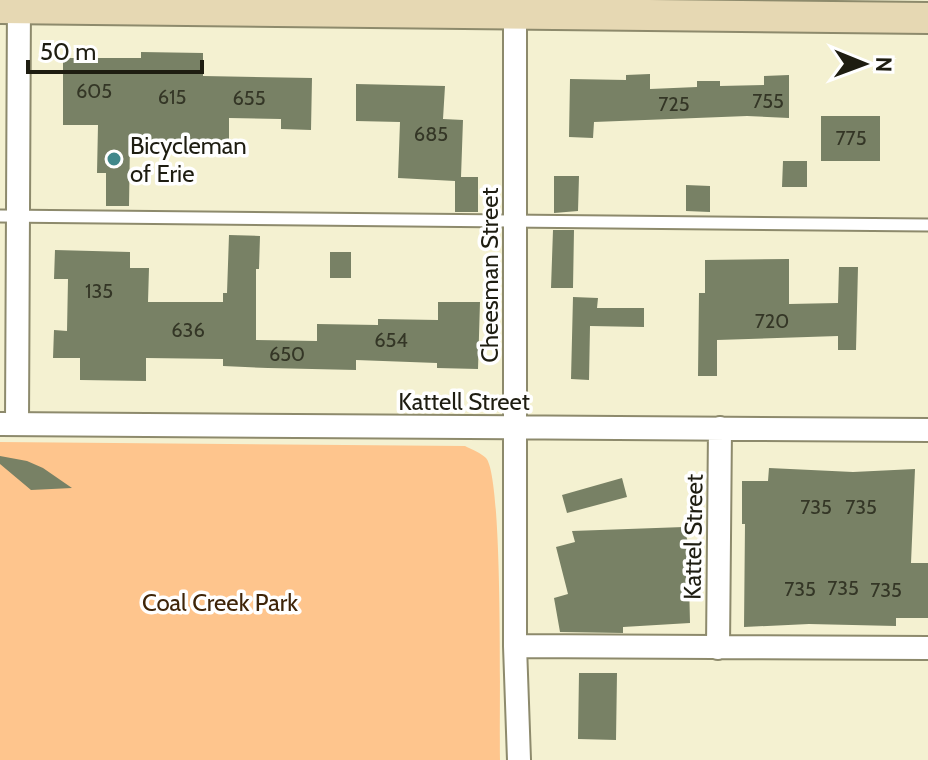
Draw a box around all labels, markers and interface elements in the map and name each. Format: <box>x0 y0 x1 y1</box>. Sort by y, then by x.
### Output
scale bar <box>28 24 202 74</box>
north arrow <box>824 24 904 104</box>
text: 50 m <box>40 37 96 66</box>
text: N <box>870 56 897 72</box>
house number: 605 <box>76 79 112 103</box>
house number: 615 <box>158 85 186 109</box>
house number: 655 <box>233 86 266 110</box>
house number: 755 <box>752 89 784 113</box>
house number: 725 <box>658 92 690 116</box>
house number: 685 <box>414 122 448 146</box>
house number: 775 <box>836 126 866 150</box>
place label: Bicycleman of Erie <box>130 131 247 188</box>
marker: Bicycleman of Erie <box>105 150 123 168</box>
street label: Cheesman Street <box>475 187 504 363</box>
house number: 135 <box>85 279 113 303</box>
house number: 720 <box>755 309 789 333</box>
house number: 636 <box>171 318 205 342</box>
house number: 654 <box>374 328 408 352</box>
house number: 650 <box>269 342 305 366</box>
street label: Kattell Street <box>398 387 530 416</box>
street label: Kattel Street <box>677 474 709 600</box>
house number: 735 <box>800 495 832 519</box>
house number: 735 <box>845 495 877 519</box>
house number: 735 <box>827 576 859 600</box>
house number: 735 <box>784 577 816 601</box>
house number: 735 <box>870 578 902 602</box>
park label: Coal Creek Park <box>142 588 298 617</box>

